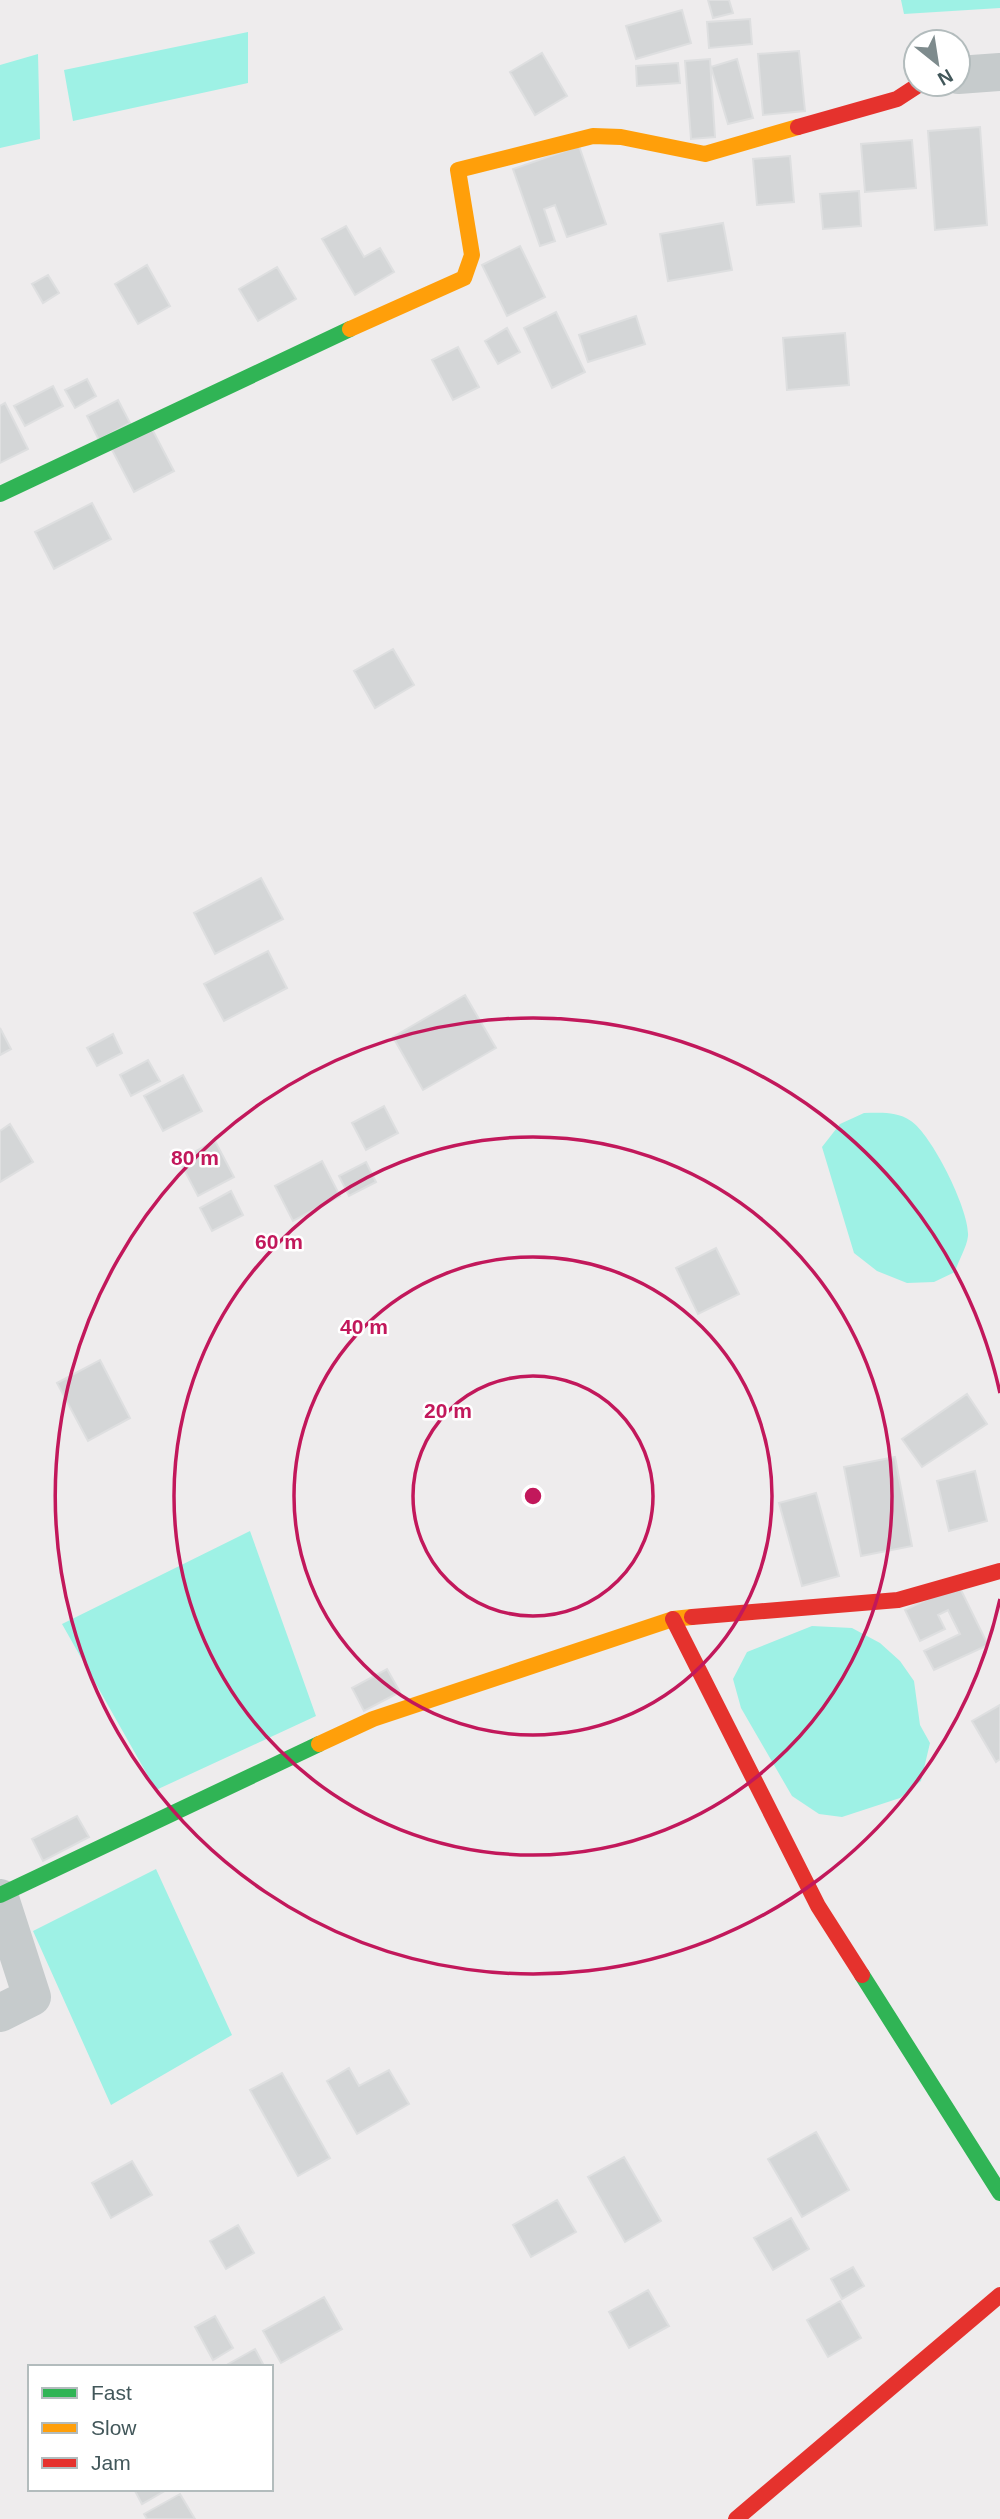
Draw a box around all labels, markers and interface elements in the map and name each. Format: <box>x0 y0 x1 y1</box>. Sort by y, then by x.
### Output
north arrow <box>902 28 972 98</box>
text: N <box>934 65 956 90</box>
text: 80 m <box>171 1146 219 1169</box>
text: 60 m <box>255 1230 303 1253</box>
text: 40 m <box>340 1315 388 1338</box>
text: 20 m <box>424 1399 472 1422</box>
centre of rings <box>521 1484 545 1508</box>
legend <box>28 2365 273 2491</box>
text: Fast <box>91 2381 132 2404</box>
text: Slow <box>91 2416 137 2439</box>
text: Jam <box>91 2451 131 2474</box>

